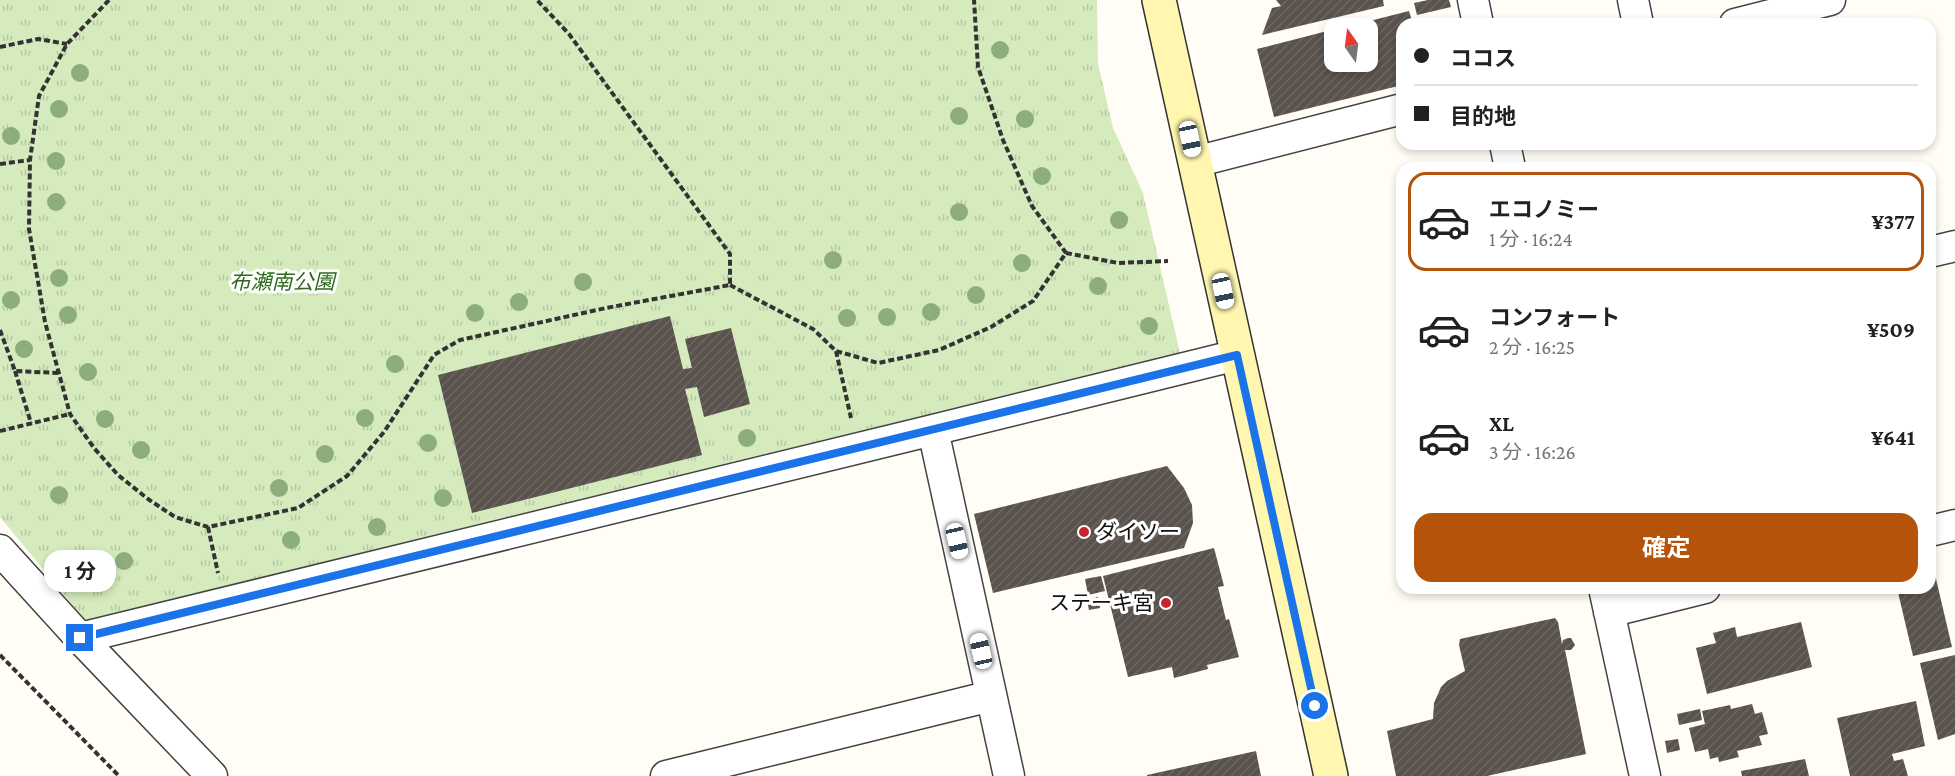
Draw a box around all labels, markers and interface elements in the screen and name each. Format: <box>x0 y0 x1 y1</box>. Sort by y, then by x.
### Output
north arrow <box>1324 18 1378 72</box>
map controls <box>1324 18 1378 72</box>
text: ココス <box>1450 46 1516 71</box>
text: 目的地 <box>1450 104 1516 129</box>
car <box>1177 120 1203 158</box>
icon: car <box>1417 195 1471 249</box>
text: エコノミー <box>1489 197 1599 222</box>
text: ¥377 <box>1872 209 1915 234</box>
text: 1 分 · 16:24 <box>1489 228 1573 250</box>
park label: 布瀬南公園 <box>230 270 337 294</box>
car <box>1210 272 1236 310</box>
icon: car <box>1417 303 1471 357</box>
text: コンフォート <box>1489 305 1620 330</box>
text: ¥509 <box>1867 317 1915 342</box>
text: 2 分 · 16:25 <box>1489 336 1575 358</box>
icon: car <box>1417 411 1471 465</box>
text: XL <box>1489 411 1514 436</box>
text: ¥641 <box>1871 425 1915 450</box>
text: 3 分 · 16:26 <box>1489 441 1576 463</box>
button: 確定 <box>1414 513 1918 582</box>
place label: ダイソー <box>1096 520 1180 544</box>
car <box>944 521 970 561</box>
marker: ダイソー <box>1077 525 1091 539</box>
callout: 1 分 <box>44 551 116 593</box>
text: 1 分 <box>64 560 96 582</box>
place label: ステーキ宮 <box>1049 591 1154 615</box>
marker: ステーキ宮 <box>1159 596 1173 610</box>
route end <box>66 624 93 651</box>
car <box>968 631 994 671</box>
route start <box>1301 692 1328 719</box>

